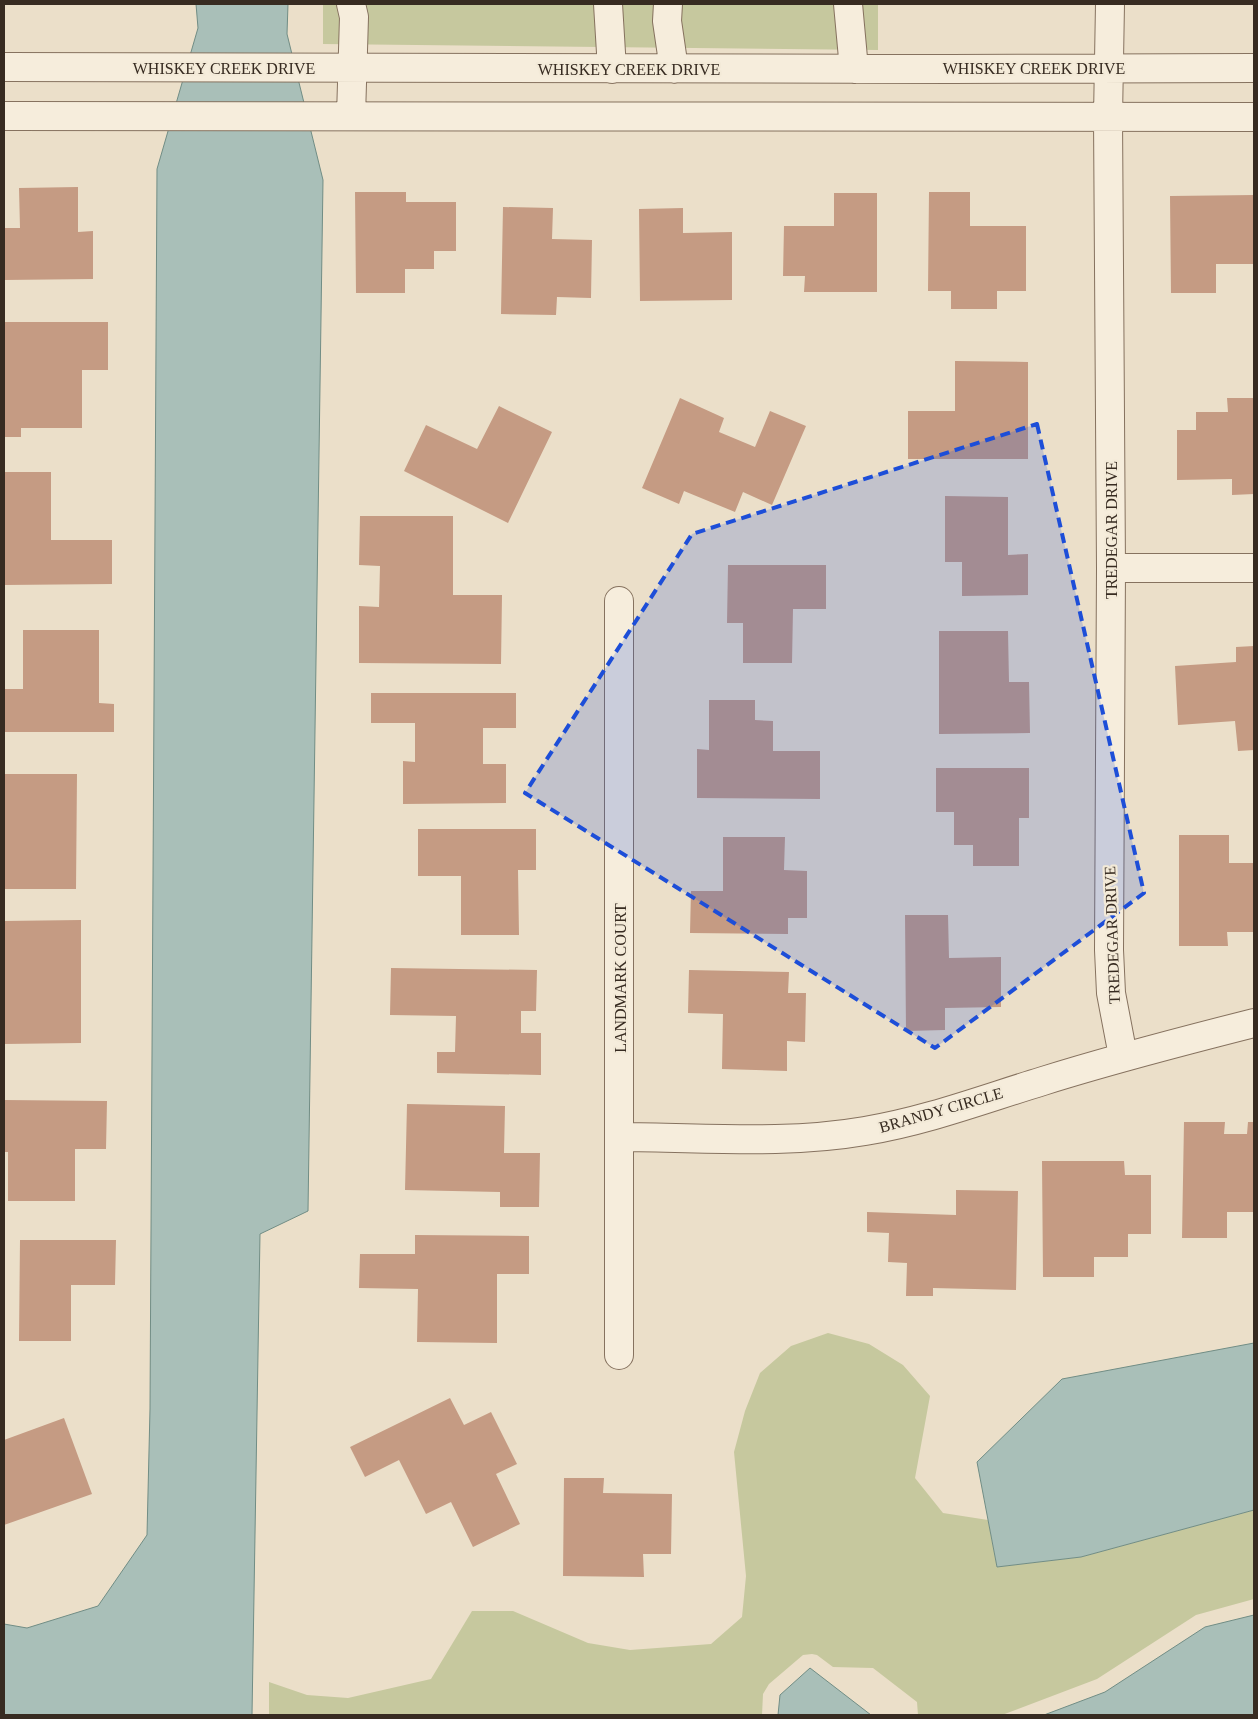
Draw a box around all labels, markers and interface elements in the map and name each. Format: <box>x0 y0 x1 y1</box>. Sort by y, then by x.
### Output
street label: WHISKEY CREEK DRIVE <box>133 60 315 77</box>
street label: WHISKEY CREEK DRIVE <box>943 60 1125 77</box>
street label: WHISKEY CREEK DRIVE <box>538 61 720 78</box>
street label: TREDEGAR DRIVE <box>1103 461 1120 599</box>
street label: TREDEGAR DRIVE <box>1101 866 1123 1004</box>
street label: LANDMARK COURT <box>612 903 629 1053</box>
street label: BRANDY CIRCLE <box>877 1084 1005 1136</box>

